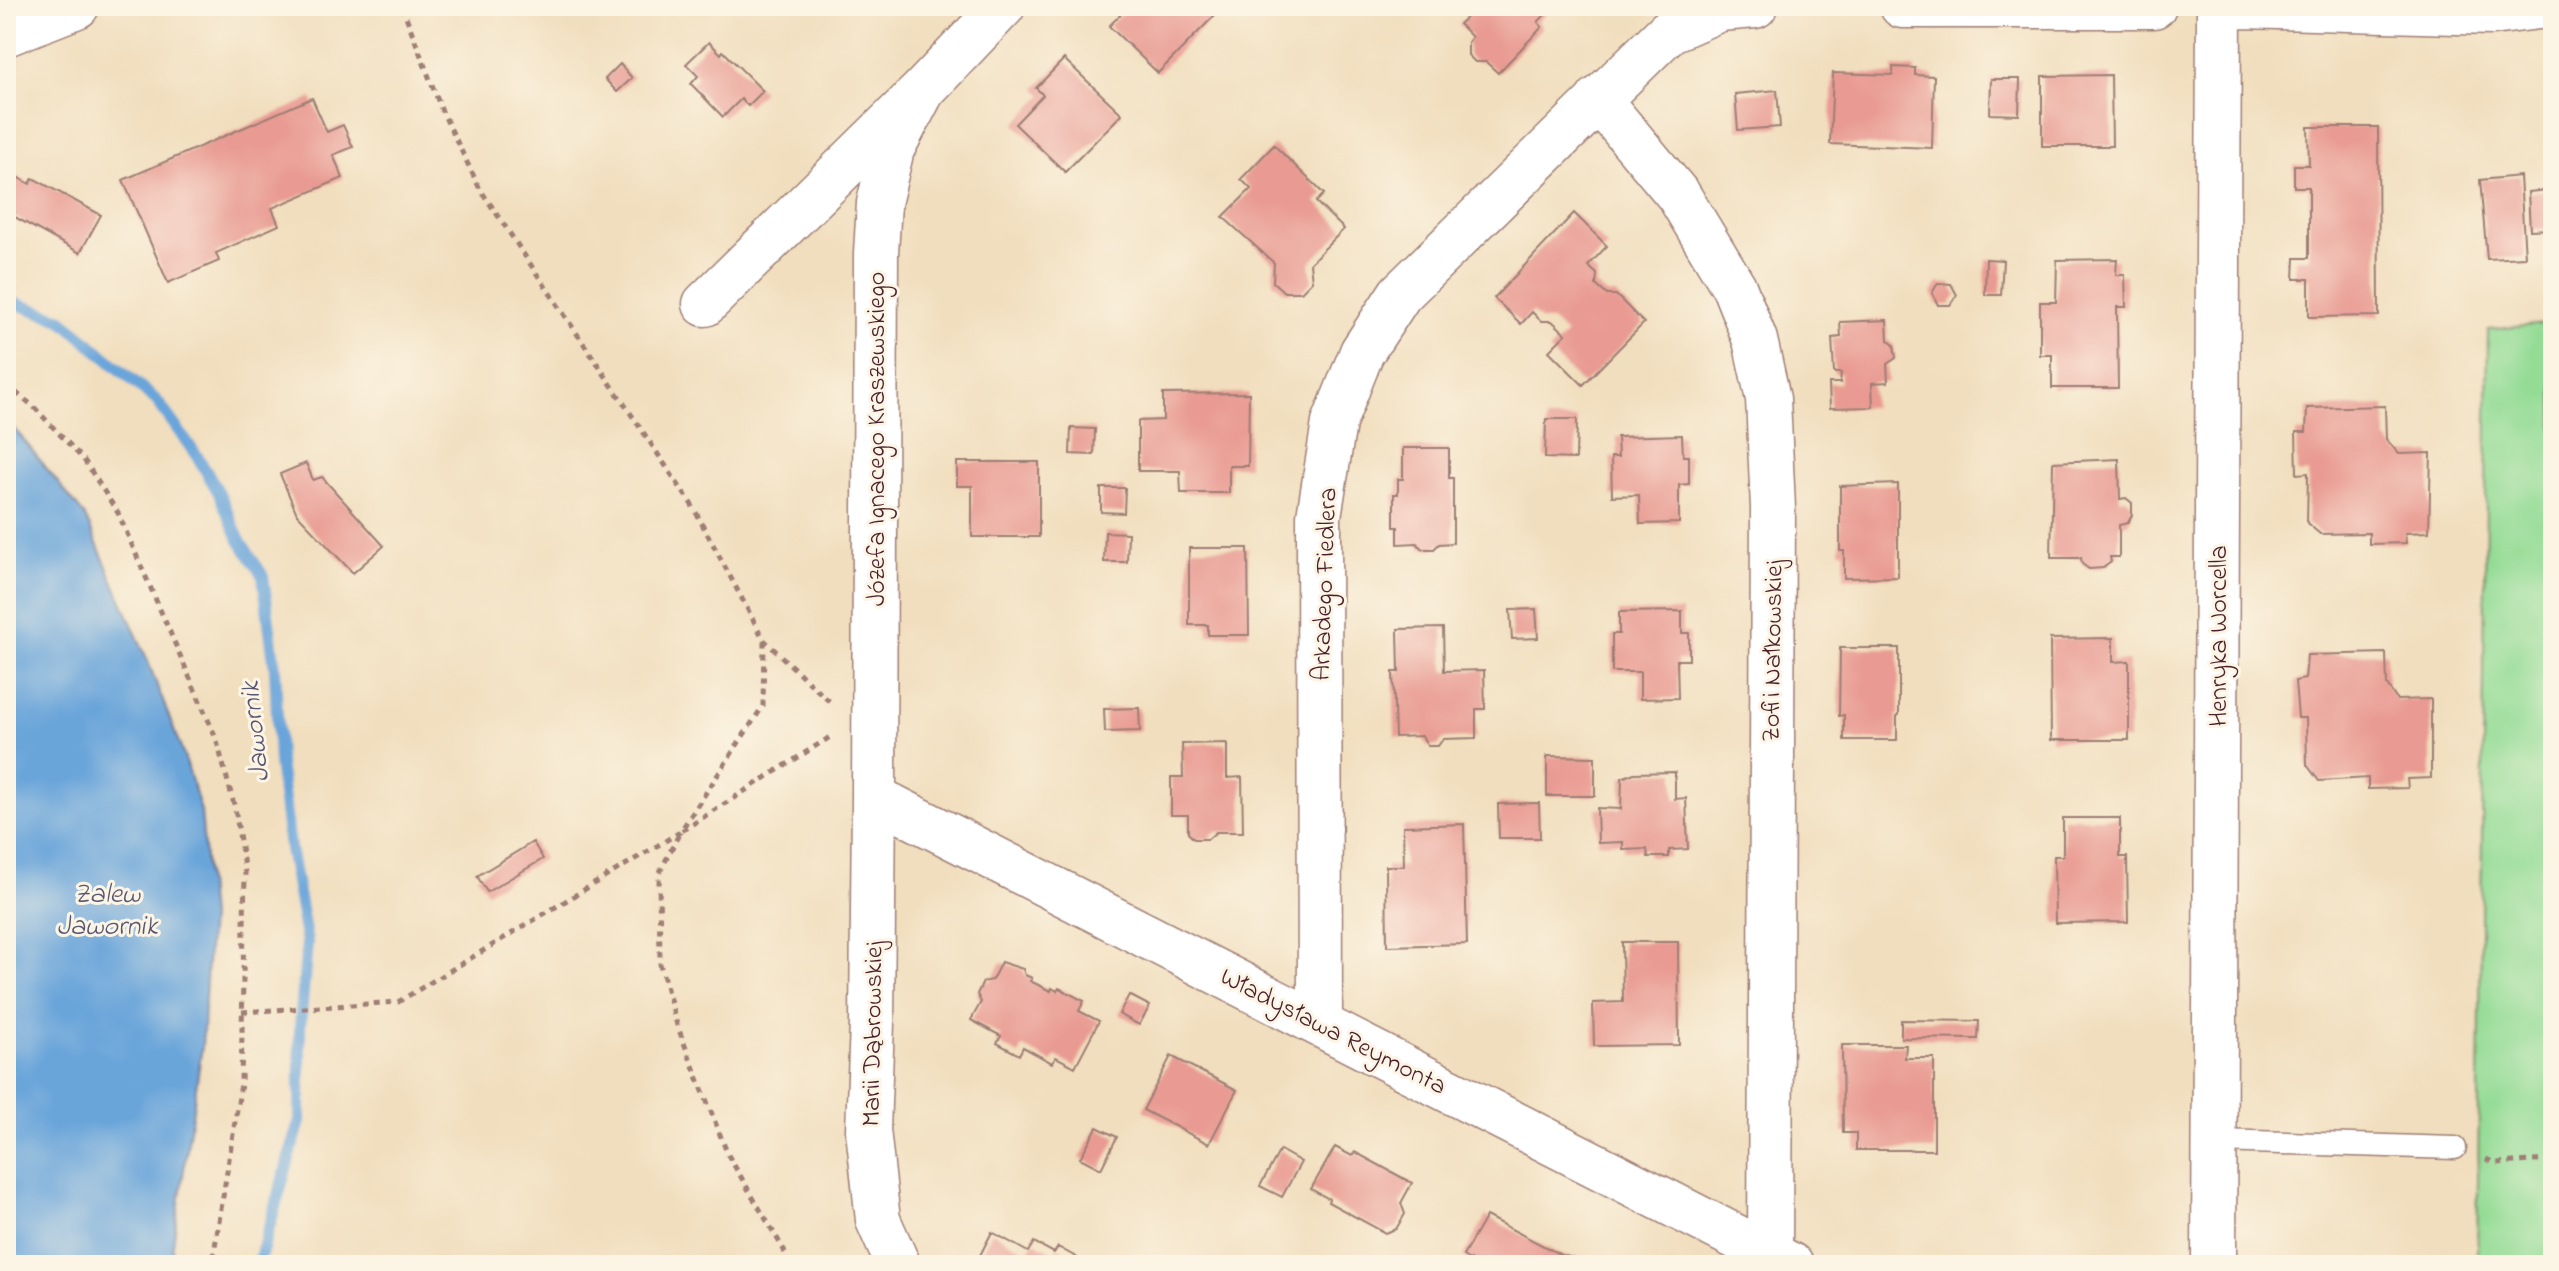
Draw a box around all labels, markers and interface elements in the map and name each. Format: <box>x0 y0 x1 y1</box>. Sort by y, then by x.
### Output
street label: Józefa Ignacego Kraszewskiego <box>859 272 897 606</box>
street label: Arkadego Fiedlera <box>1304 487 1348 681</box>
street label: Henryka Worcella <box>2201 545 2239 727</box>
street label: Zofii Nałkowskiej <box>1753 559 1795 742</box>
water label: Jawornik <box>231 677 282 784</box>
water label: Zalew Jawornik <box>56 875 159 948</box>
street label: Marii Dąbrowskiej <box>853 940 895 1127</box>
street label: Władysława Reymonta <box>1213 959 1453 1106</box>

